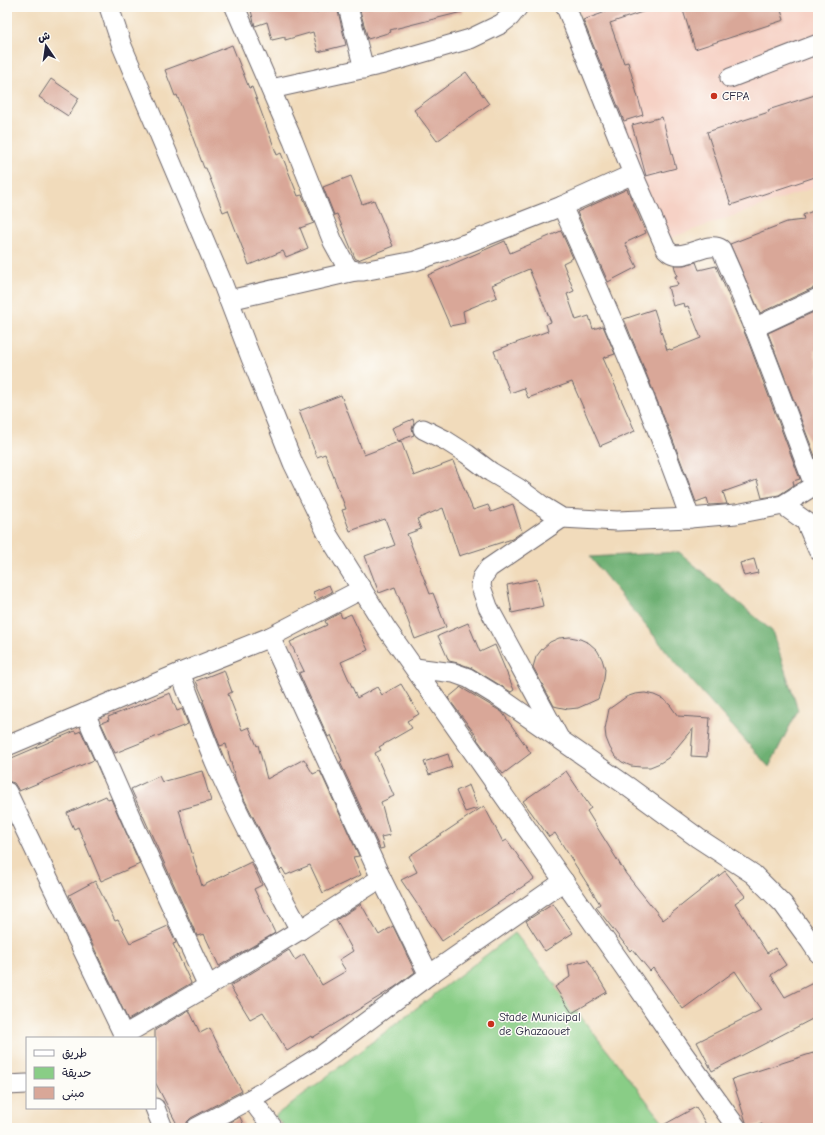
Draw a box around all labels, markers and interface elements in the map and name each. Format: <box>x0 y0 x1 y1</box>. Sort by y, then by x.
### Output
north arrow <box>26 26 66 66</box>
text: ش <box>37 29 51 44</box>
place label: CFPA <box>722 89 750 103</box>
marker: CFPA <box>709 91 719 101</box>
place label: Stade Municipal de Ghazaouet <box>499 1010 581 1038</box>
marker: Stade Municipal de Ghazaouet <box>486 1019 496 1029</box>
legend <box>26 1037 156 1109</box>
text: طريق <box>62 1046 87 1060</box>
text: حديقة <box>62 1066 91 1080</box>
text: مبنى <box>62 1086 85 1101</box>

